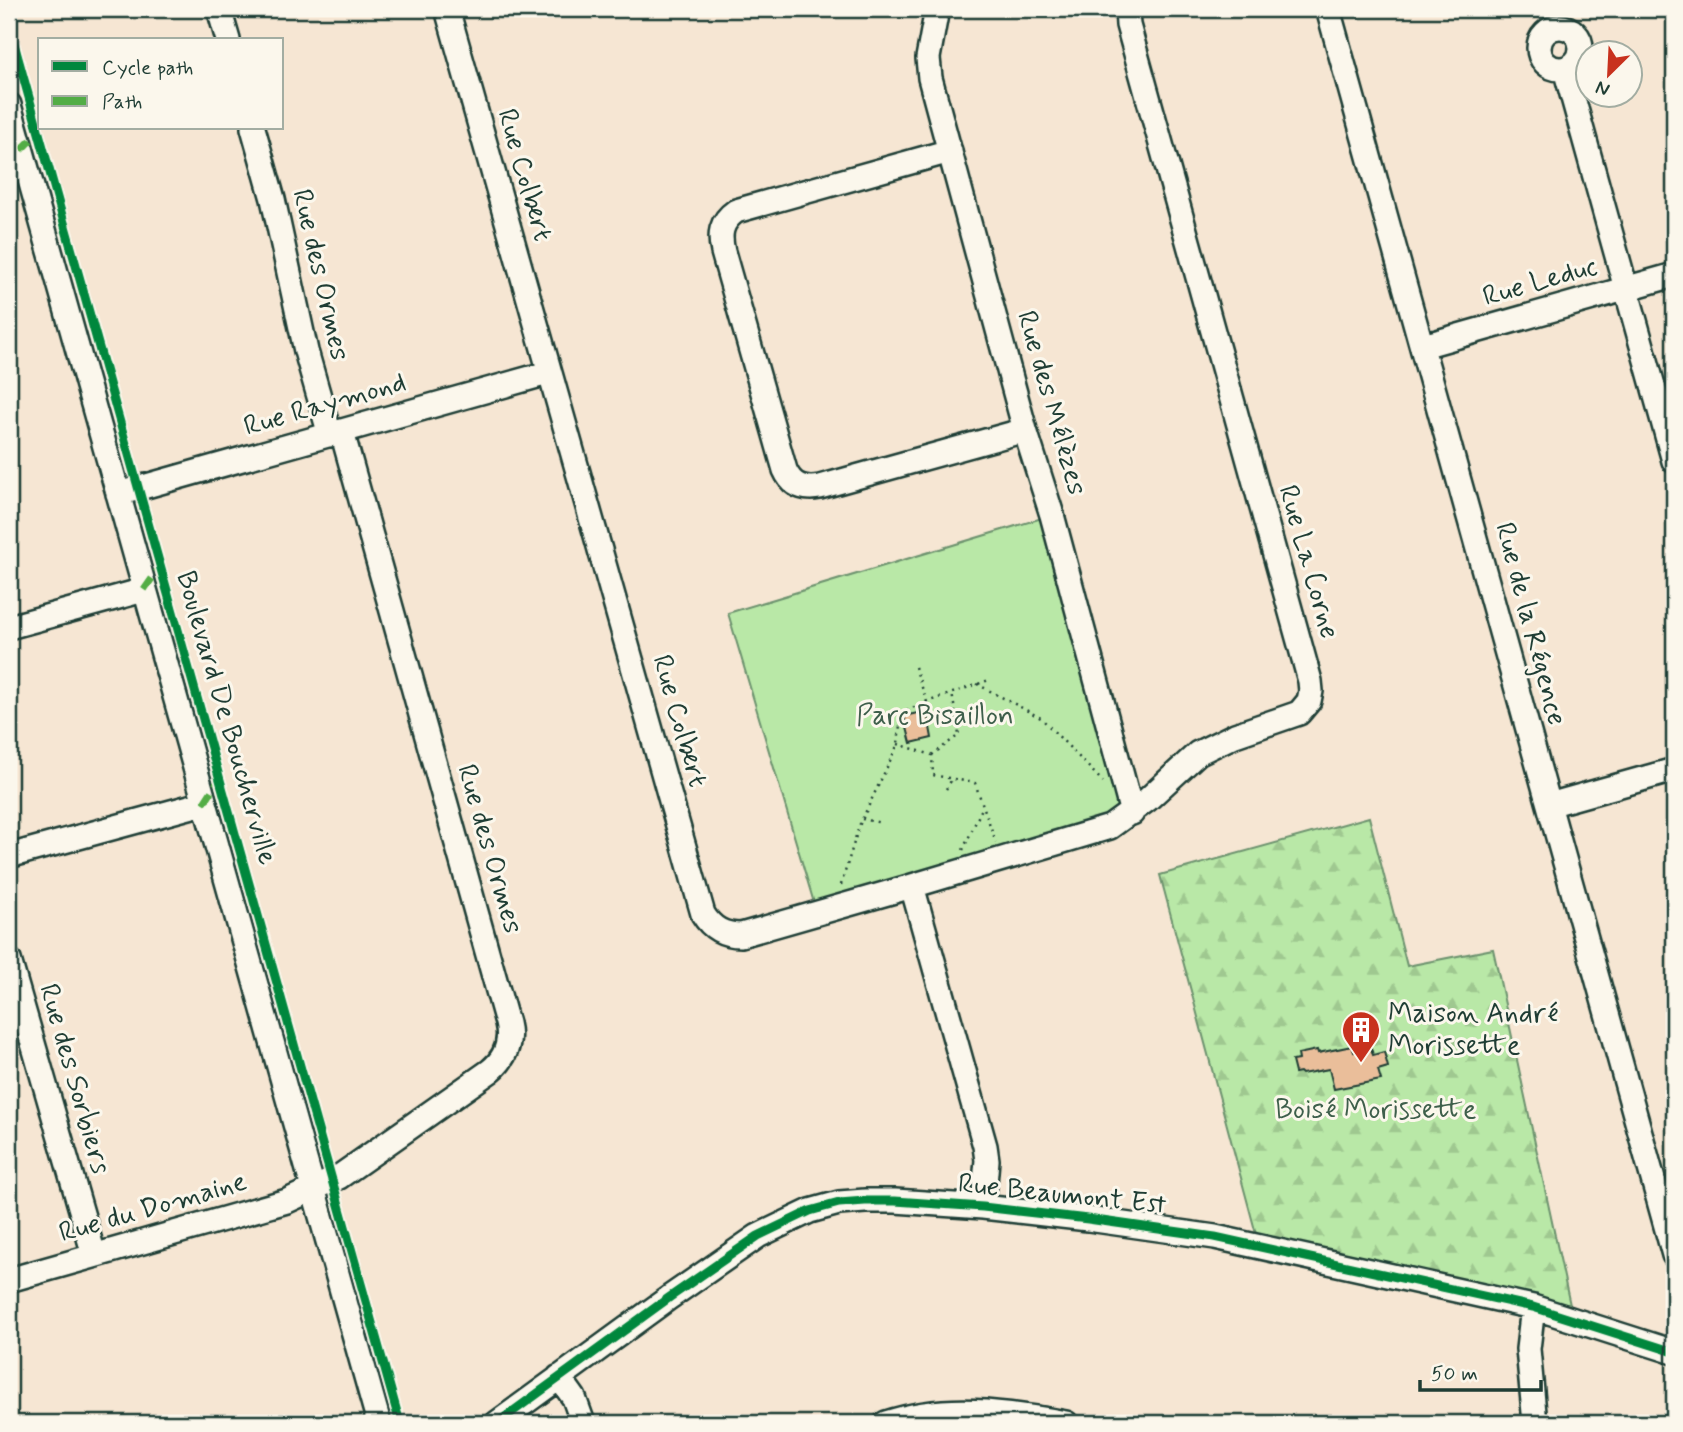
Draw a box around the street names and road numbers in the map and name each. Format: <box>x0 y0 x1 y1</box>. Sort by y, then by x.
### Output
street label: Rue Colbert <box>487 105 561 245</box>
street label: Rue des Ormes <box>282 186 358 364</box>
street label: Rue Leduc <box>1479 248 1601 316</box>
street label: Rue des Mélèzes <box>1007 307 1095 499</box>
street label: Rue Raymond <box>240 364 410 446</box>
street label: Rue La Corne <box>1268 481 1348 643</box>
street label: Rue de la Régence <box>1485 518 1575 730</box>
street label: Boulevard De Boucherville <box>166 567 286 869</box>
street label: Rue Colbert <box>642 651 716 791</box>
street label: Rue des Ormes <box>447 760 531 938</box>
street label: Rue des Sorbiers <box>29 980 119 1178</box>
street label: Rue du Domaine <box>55 1164 251 1252</box>
street label: Rue Beaumont Est <box>956 1166 1169 1224</box>

